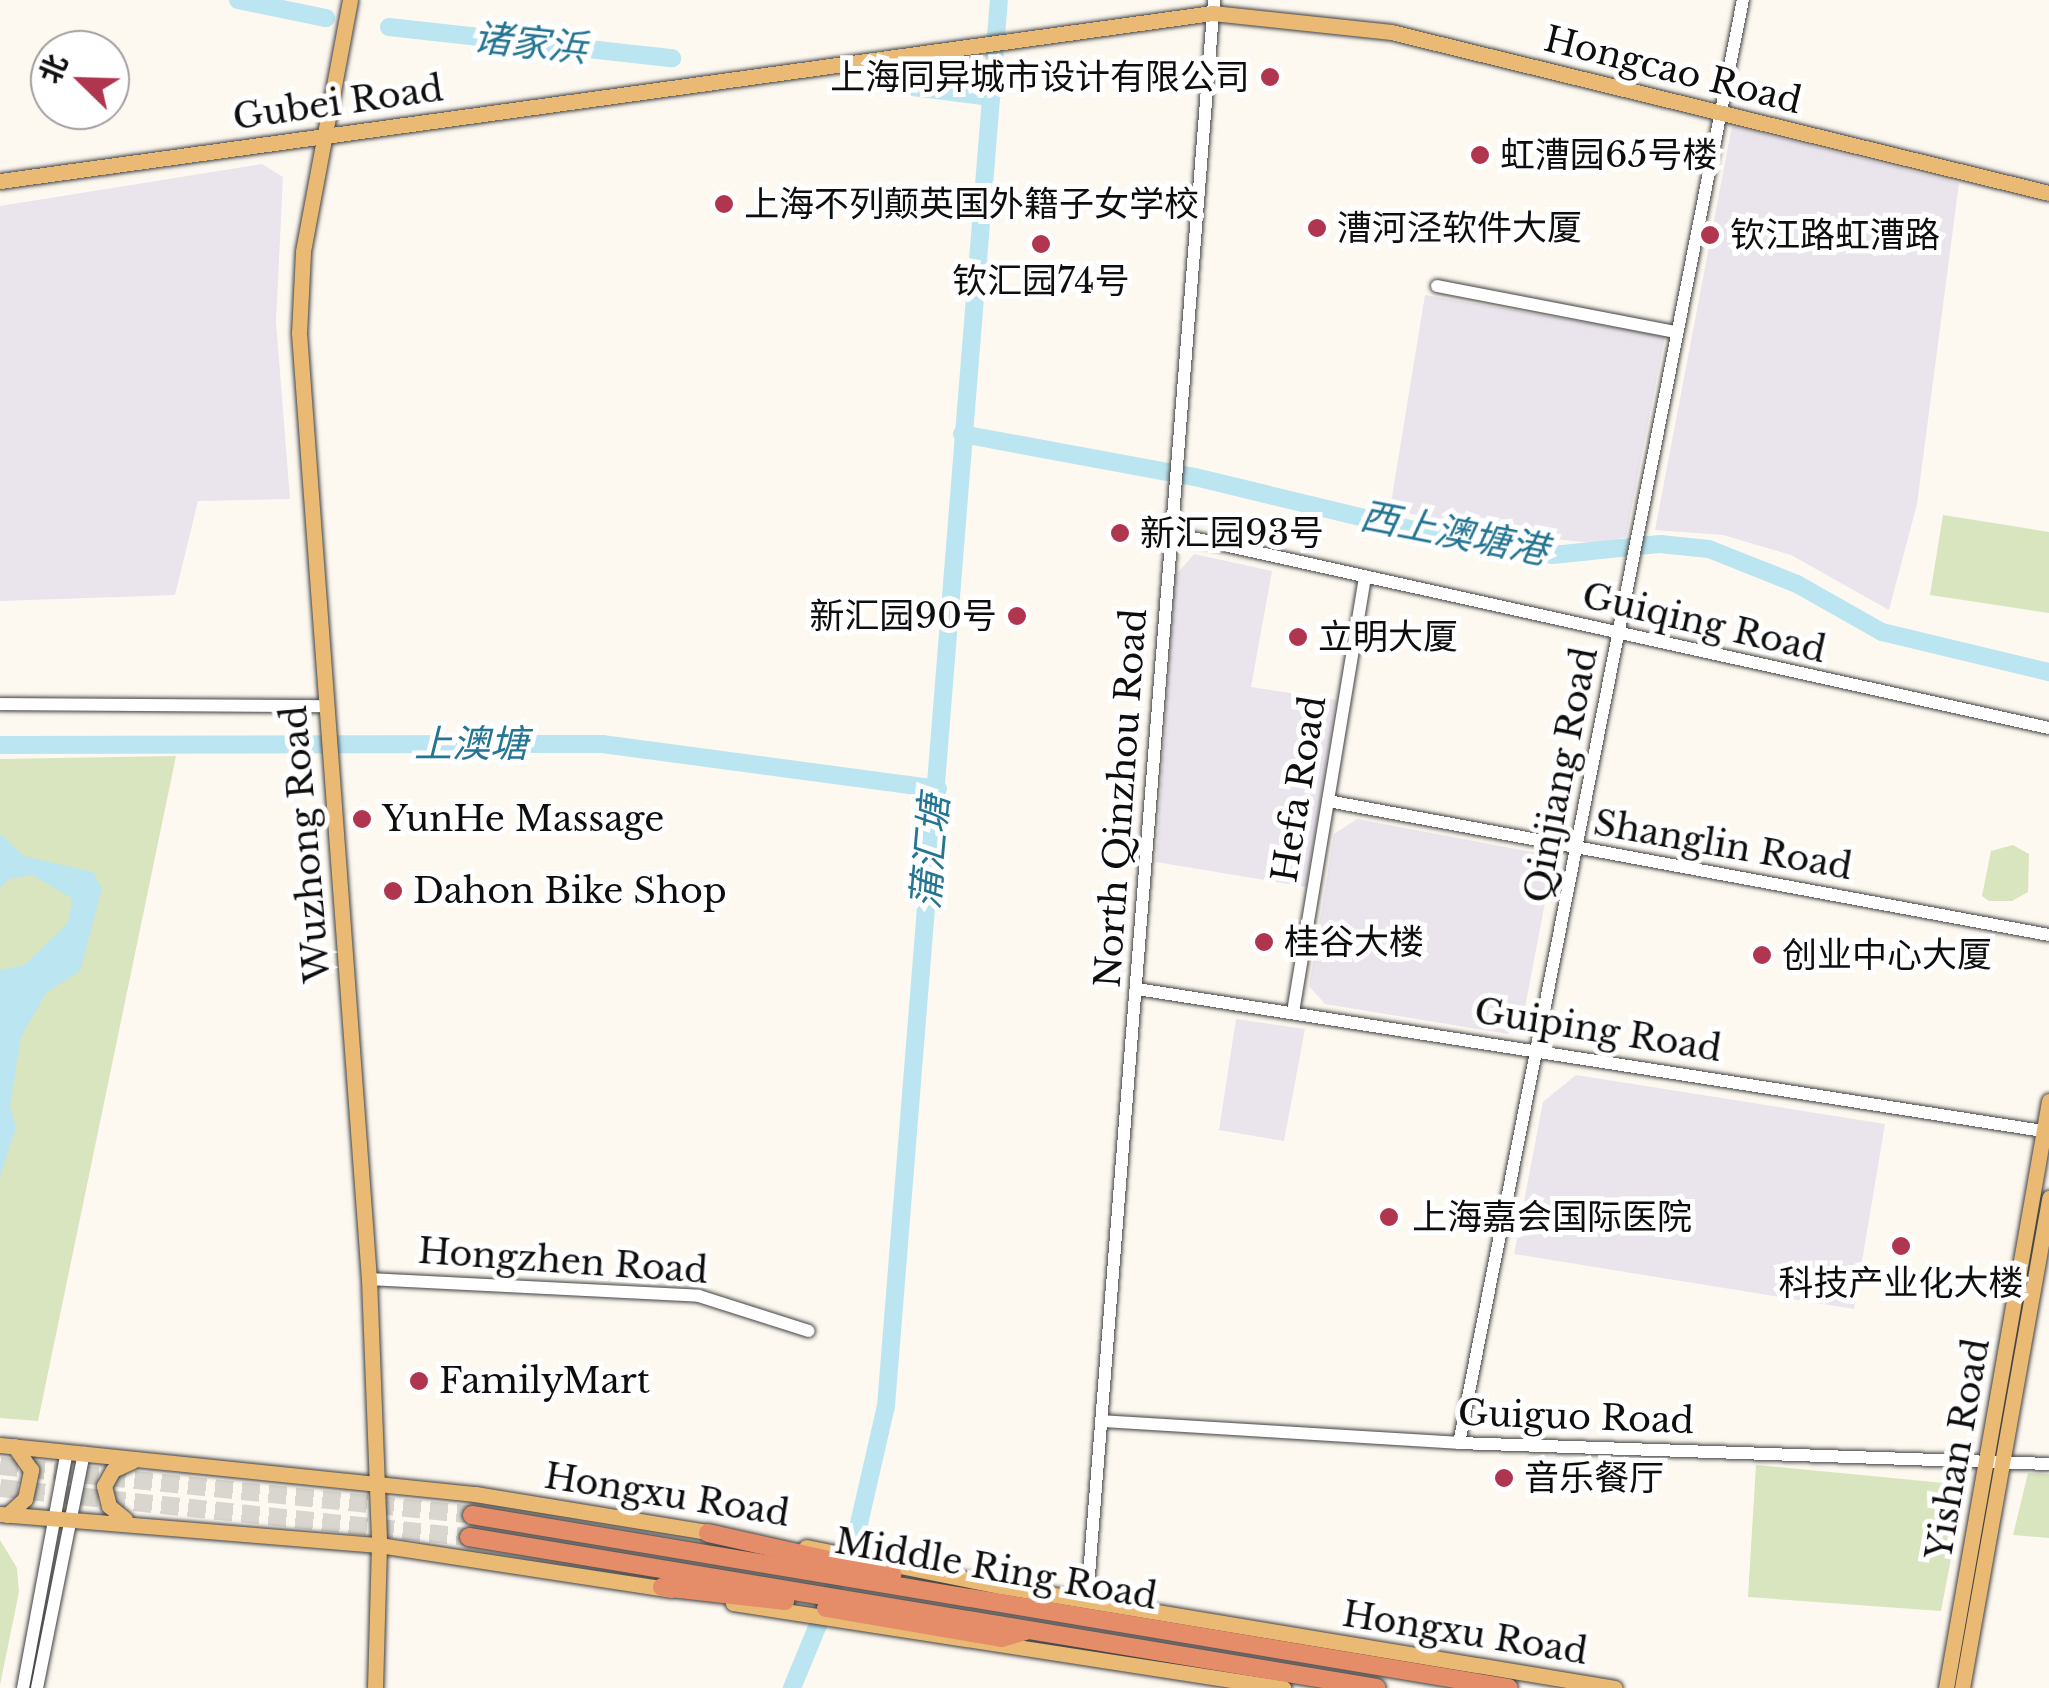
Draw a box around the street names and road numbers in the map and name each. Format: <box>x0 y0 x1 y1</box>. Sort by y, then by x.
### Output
street label: Hongcao Road <box>1540 18 1806 122</box>
street label: Gubei Road <box>230 67 446 139</box>
street label: Guiqing Road <box>1578 575 1830 671</box>
street label: North Qinzhou Road <box>1087 607 1155 989</box>
street label: Qinjiang Road <box>1516 644 1606 906</box>
street label: Hefa Road <box>1264 693 1334 885</box>
street label: Wuzhong Road <box>273 704 339 984</box>
street label: Shanglin Road <box>1590 802 1856 888</box>
street label: Guiping Road <box>1471 990 1725 1070</box>
street label: Hongzhen Road <box>417 1230 709 1292</box>
street label: Yishan Road <box>1918 1335 1998 1563</box>
street label: Guiguo Road <box>1457 1392 1695 1442</box>
street label: Hongxu Road <box>542 1455 792 1535</box>
street label: Middle Ring Road <box>832 1520 1160 1618</box>
street label: Hongxu Road <box>1340 1593 1590 1673</box>

